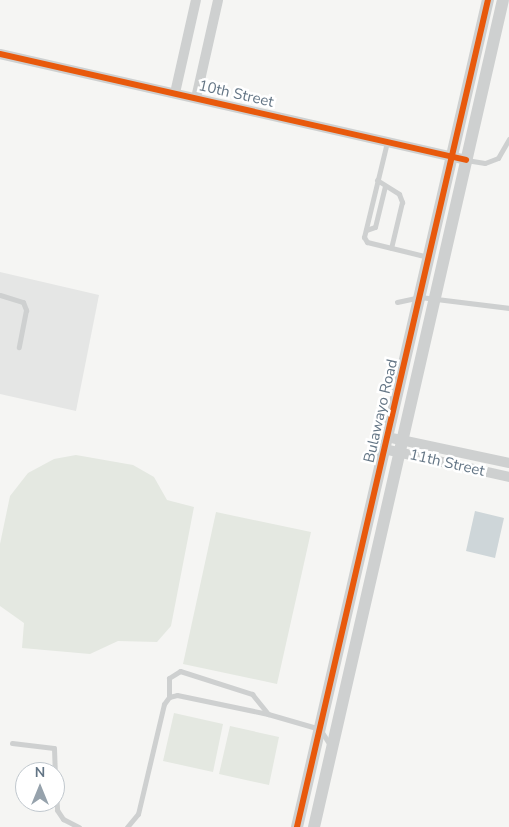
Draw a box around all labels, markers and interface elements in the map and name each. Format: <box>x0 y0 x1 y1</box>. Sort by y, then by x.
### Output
street label: 10th Street <box>197 77 275 111</box>
street label: Bulawayo Road <box>360 357 402 465</box>
street label: 11th Street <box>408 446 486 480</box>
north arrow <box>15 762 65 812</box>
text: N <box>35 763 45 782</box>

